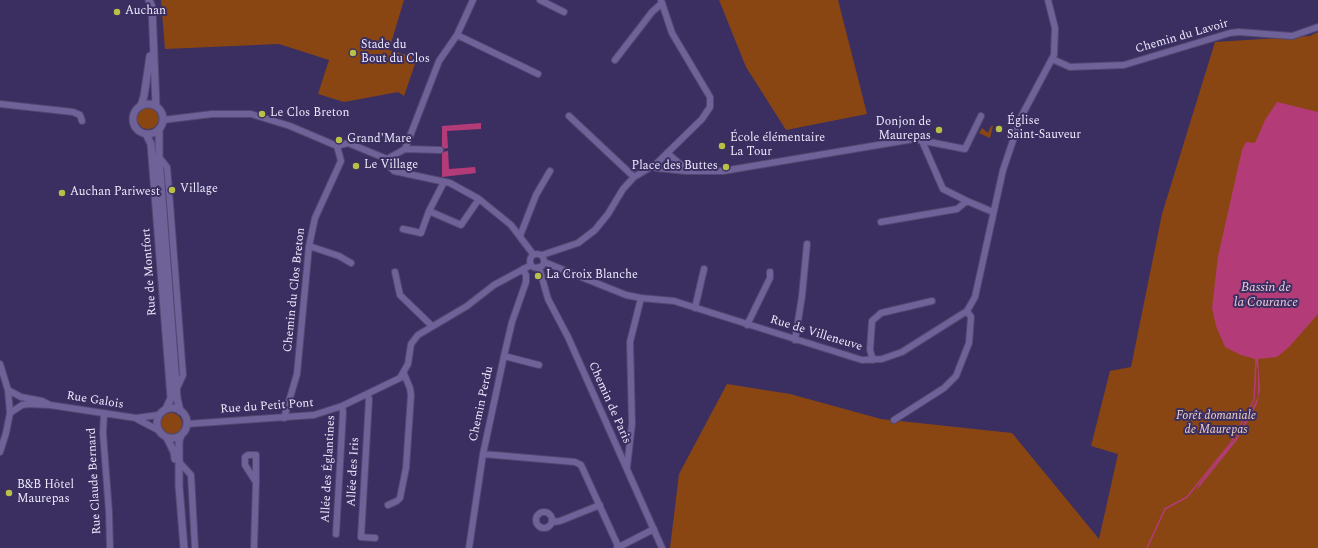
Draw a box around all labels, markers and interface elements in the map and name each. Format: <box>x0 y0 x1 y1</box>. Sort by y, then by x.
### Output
place label: Auchan <box>125 5 166 19</box>
marker: Auchan <box>112 7 122 17</box>
street label: Chemin du Lavoir <box>1134 17 1230 57</box>
place label: Stade du Bout du Clos <box>361 39 430 67</box>
marker: Stade du Bout du Clos <box>348 48 358 58</box>
place label: Le Clos Breton <box>270 107 349 121</box>
marker: Le Clos Breton <box>257 109 267 119</box>
place label: Église Saint-Sauveur <box>1007 115 1081 143</box>
place label: Donjon de Maurepas <box>876 116 931 144</box>
marker: Église Saint-Sauveur <box>994 124 1004 134</box>
marker: Donjon de Maurepas <box>934 125 944 135</box>
place label: École élémentaire La Tour <box>730 132 825 160</box>
place label: Grand'Mare <box>347 133 412 147</box>
marker: Grand'Mare <box>334 135 344 145</box>
marker: École élémentaire La Tour <box>717 141 727 151</box>
place label: Le Village <box>364 159 418 173</box>
place label: Place des Buttes <box>632 160 718 174</box>
marker: Le Village <box>351 161 361 171</box>
marker: Place des Buttes <box>721 162 731 172</box>
place label: Village <box>180 183 218 197</box>
marker: Village <box>167 185 177 195</box>
place label: Auchan Pariwest <box>70 186 160 200</box>
marker: Auchan Pariwest <box>57 188 67 198</box>
street label: Chemin du Clos Breton <box>281 227 309 353</box>
street label: Rue de Montfort <box>140 228 160 316</box>
place label: La Croix Blanche <box>546 269 638 283</box>
marker: La Croix Blanche <box>533 271 543 281</box>
water label: Bassin de la Courance <box>1234 280 1298 311</box>
street label: Rue de Villeneuve <box>768 313 864 355</box>
street label: Chemin de Paris <box>585 360 633 446</box>
street label: Chemin Perdu <box>467 365 497 443</box>
street label: Rue Galois <box>66 389 124 413</box>
street label: Rue du Petit Pont <box>220 397 314 417</box>
park label: Forêt domaniale de Maurepas <box>1176 410 1256 438</box>
street label: Allée des Églantines <box>319 415 339 523</box>
street label: Rue Claude Bernard <box>85 427 105 535</box>
street label: Allée des Iris <box>345 437 363 507</box>
place label: B&B Hôtel Maurepas <box>17 479 74 507</box>
marker: B&B Hôtel Maurepas <box>4 488 14 498</box>

